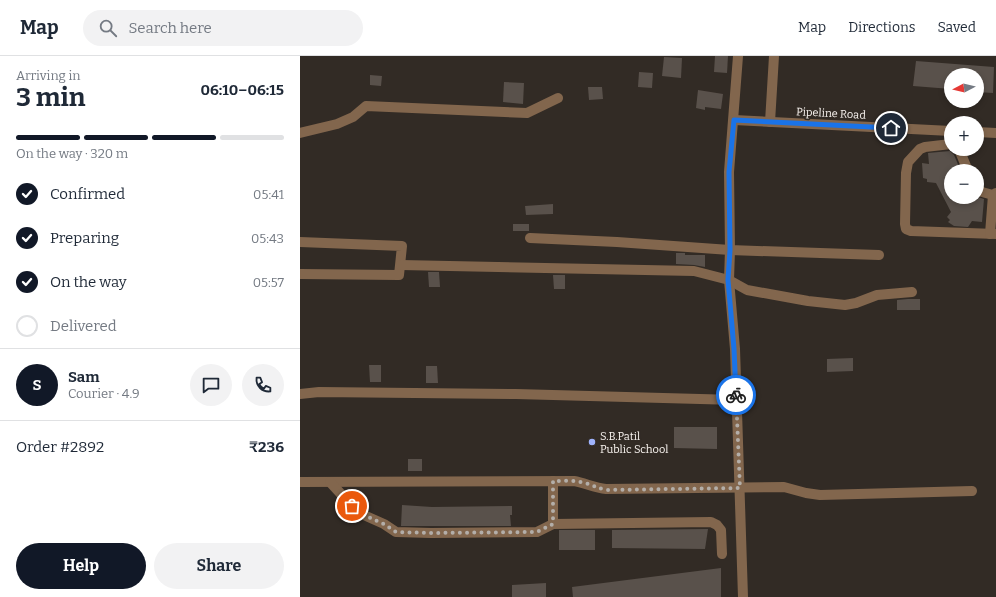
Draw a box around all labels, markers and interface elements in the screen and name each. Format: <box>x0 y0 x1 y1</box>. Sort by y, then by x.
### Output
search box <box>83 10 363 46</box>
text: Map <box>20 16 59 39</box>
icon: search <box>97 17 119 39</box>
text: Search here <box>129 19 212 37</box>
text: Map <box>798 19 826 36</box>
text: Directions <box>848 19 916 36</box>
text: Saved <box>938 19 976 36</box>
text: Arriving in <box>16 68 81 83</box>
north arrow <box>944 68 984 108</box>
map controls <box>944 68 984 204</box>
text: 06:10–06:15 <box>200 81 284 99</box>
text: 3 min <box>16 82 85 113</box>
street label: Pipeline Road <box>796 105 867 122</box>
pin <box>874 111 908 145</box>
button: + <box>944 116 984 156</box>
icon: home <box>880 117 902 139</box>
text: On the way · 320 m <box>16 146 128 161</box>
button: − <box>944 164 984 204</box>
icon: check <box>16 183 38 205</box>
text: Confirmed <box>50 185 125 203</box>
text: 05:41 <box>253 187 284 202</box>
icon: check <box>16 227 38 249</box>
text: Preparing <box>50 229 119 247</box>
text: 05:43 <box>251 231 284 246</box>
icon: check <box>16 271 38 293</box>
text: On the way <box>50 273 127 291</box>
text: 05:57 <box>253 275 284 290</box>
text: Delivered <box>50 317 117 335</box>
button: chat <box>190 364 232 406</box>
button: phone <box>242 364 284 406</box>
text: Sam <box>68 368 100 386</box>
courier <box>716 375 756 415</box>
text: S <box>32 376 42 394</box>
icon: bike <box>725 384 747 406</box>
text: Courier · 4.9 <box>68 386 140 401</box>
place label: S.B.Patil Public School <box>600 430 668 456</box>
marker: S.B.Patil Public School <box>587 437 597 447</box>
text: Order #2892 <box>16 438 104 456</box>
text: ₹236 <box>249 438 284 456</box>
pin <box>335 489 369 523</box>
icon: bag <box>341 495 363 517</box>
button: Help <box>16 543 146 589</box>
button: Share <box>154 543 284 589</box>

